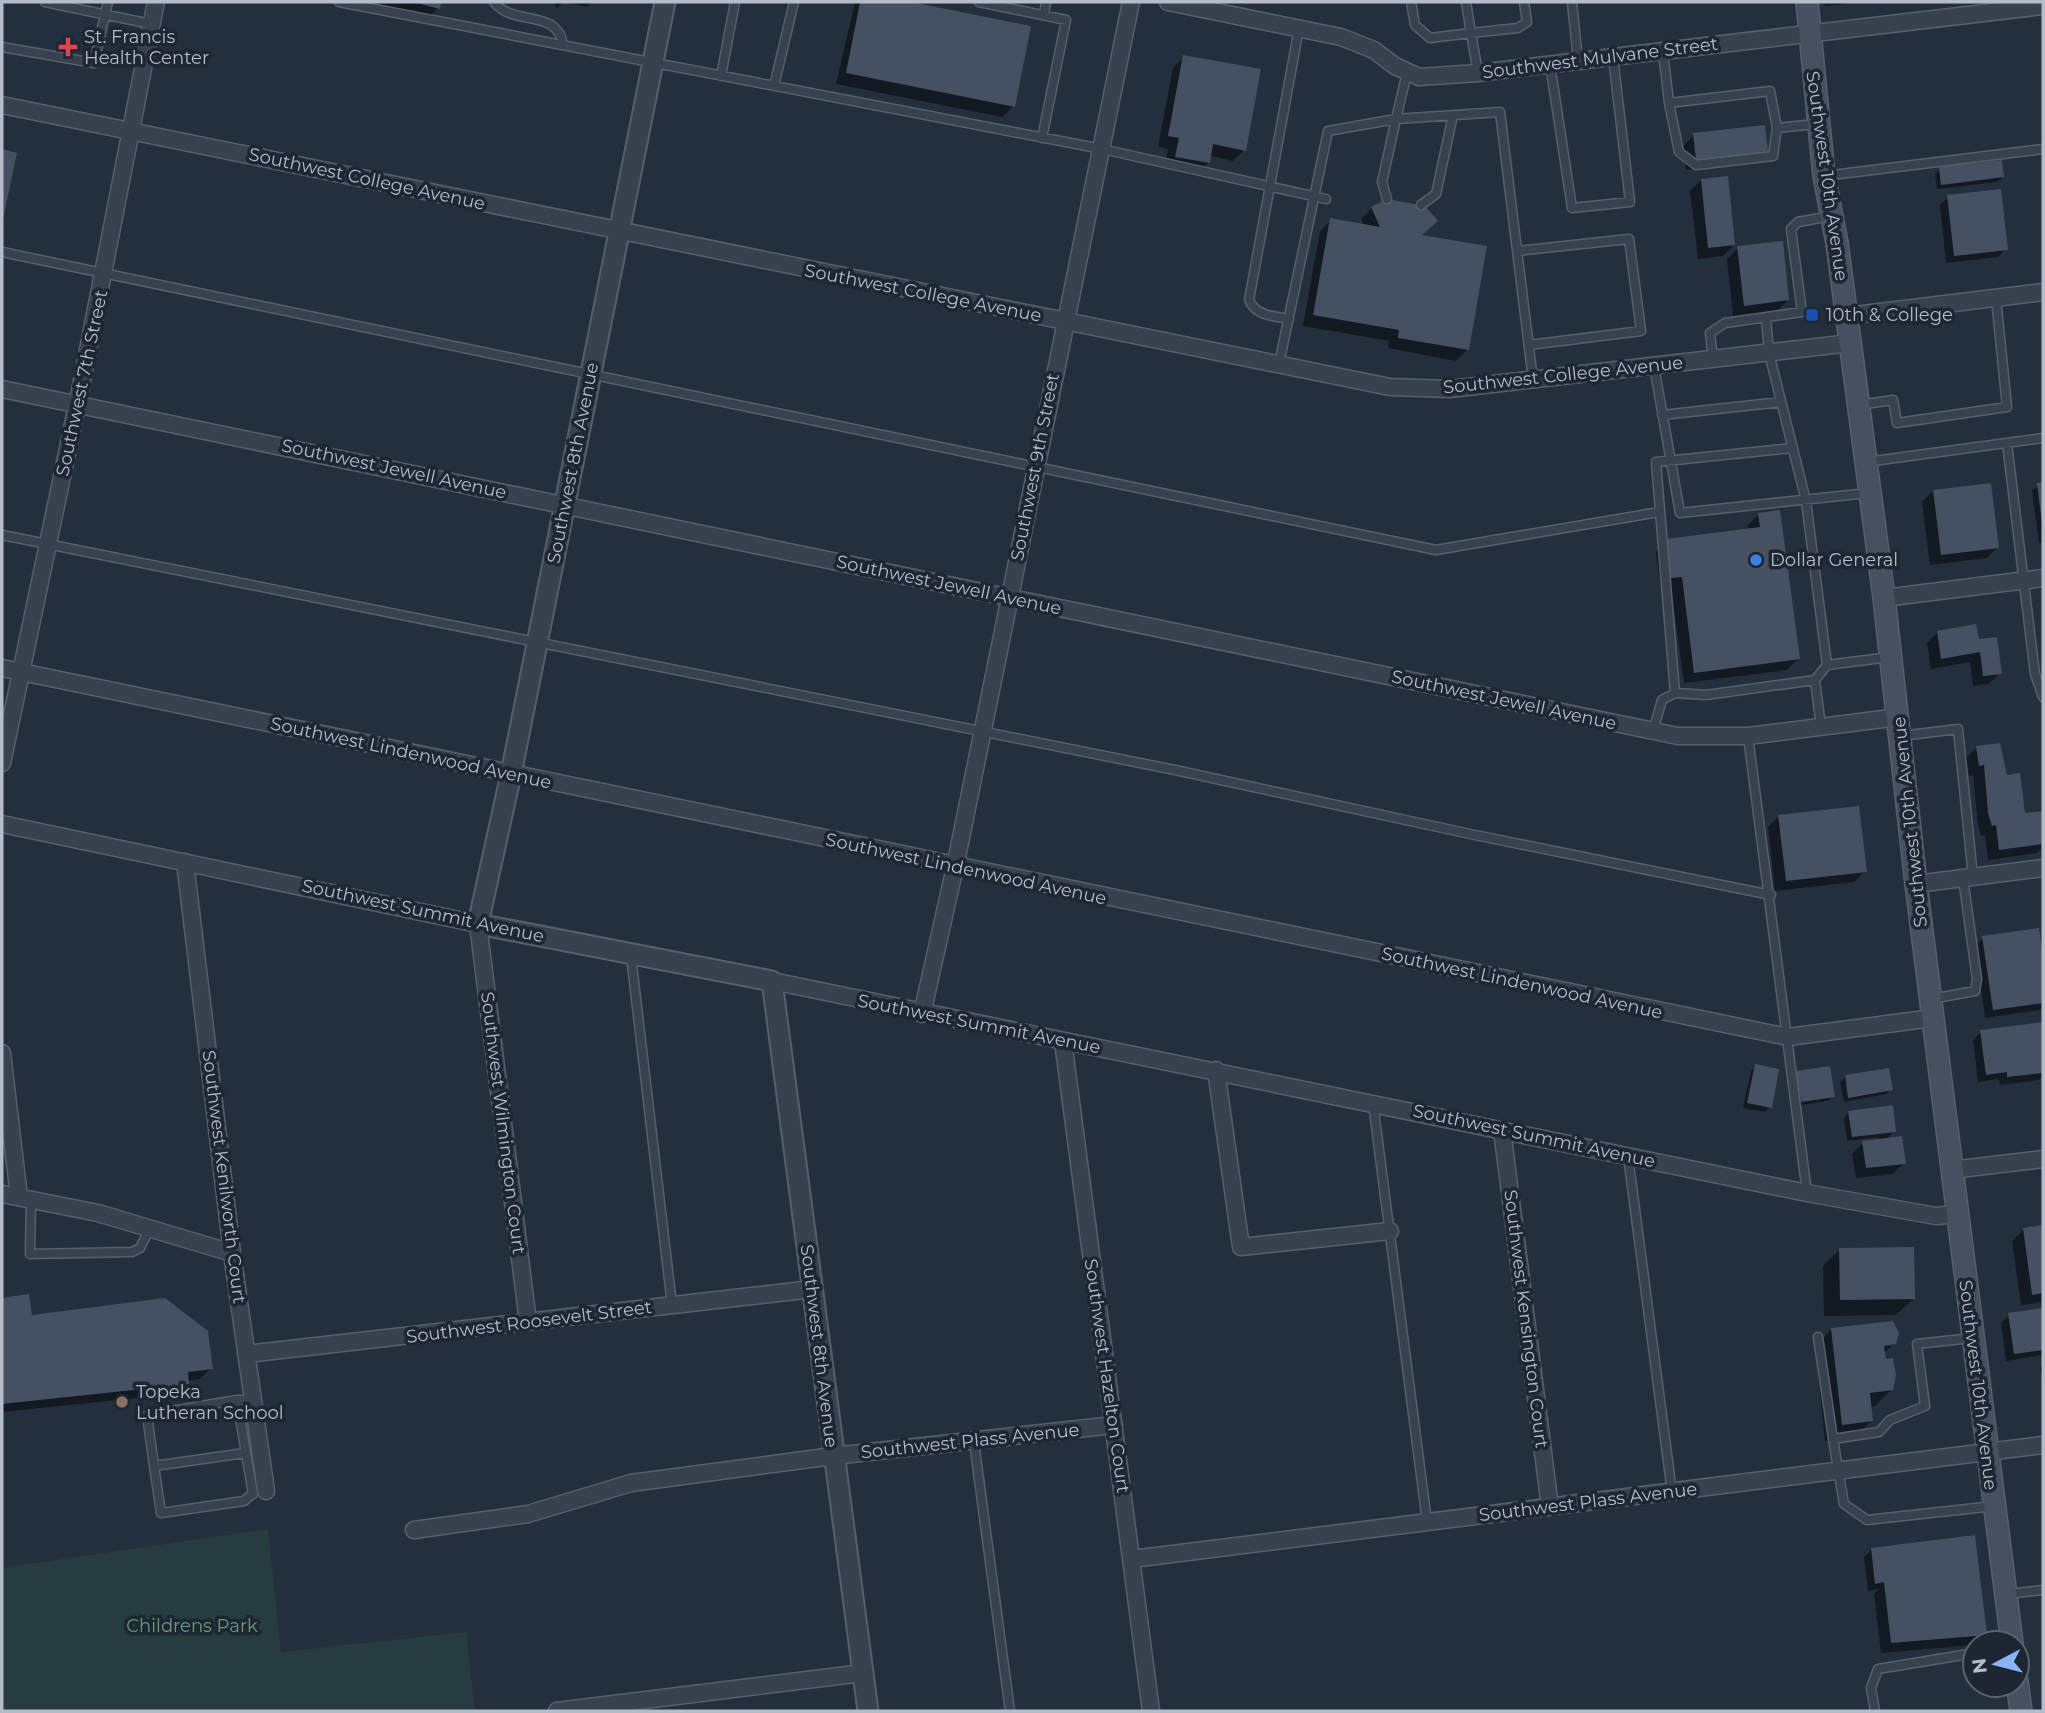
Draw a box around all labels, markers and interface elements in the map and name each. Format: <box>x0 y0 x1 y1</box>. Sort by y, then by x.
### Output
place label: St. Francis Health Center <box>84 26 209 69</box>
street label: Southwest Mulvane Street <box>1481 33 1719 83</box>
marker: St. Francis Health Center <box>58 37 78 57</box>
street label: Southwest 10th Avenue <box>1801 70 1853 282</box>
street label: Southwest College Avenue <box>247 143 487 215</box>
street label: Southwest College Avenue <box>803 259 1044 327</box>
street label: Southwest 7th Street <box>51 288 113 478</box>
place label: 10th & College <box>1826 304 1953 326</box>
marker: 10th & College <box>1804 307 1820 323</box>
street label: Southwest College Avenue <box>1442 351 1684 399</box>
street label: Southwest 8th Avenue <box>543 360 603 566</box>
street label: Southwest 9th Street <box>1006 371 1064 563</box>
street label: Southwest Jewell Avenue <box>279 434 509 504</box>
place label: Dollar General <box>1770 549 1898 571</box>
street label: Southwest Jewell Avenue <box>834 550 1064 620</box>
marker: Dollar General <box>1748 552 1764 568</box>
street label: Southwest Jewell Avenue <box>1389 665 1619 735</box>
street label: Southwest Lindenwood Avenue <box>269 712 554 794</box>
street label: Southwest 10th Avenue <box>1888 715 1932 928</box>
street label: Southwest Lindenwood Avenue <box>824 828 1109 910</box>
street label: Southwest Summit Avenue <box>300 875 546 947</box>
street label: Southwest Lindenwood Avenue <box>1380 942 1665 1024</box>
street label: Southwest Wilmington Court <box>476 990 530 1256</box>
street label: Southwest Summit Avenue <box>856 990 1102 1058</box>
street label: Southwest Kenilworth Court <box>198 1049 250 1305</box>
street label: Southwest Summit Avenue <box>1411 1100 1657 1172</box>
street label: Southwest Kensington Court <box>1499 1189 1553 1449</box>
street label: Southwest 8th Avenue <box>796 1243 842 1449</box>
street label: Southwest Hazelton Court <box>1080 1257 1134 1495</box>
street label: Southwest 10th Avenue <box>1954 1279 2002 1492</box>
street label: Southwest Roosevelt Street <box>405 1296 653 1348</box>
place label: Topeka Lutheran School <box>136 1381 284 1424</box>
marker: Topeka Lutheran School <box>114 1394 130 1410</box>
street label: Southwest Plass Avenue <box>860 1419 1080 1463</box>
street label: Southwest Plass Avenue <box>1478 1478 1698 1526</box>
park label: Childrens Park <box>126 1615 258 1637</box>
north arrow <box>1961 1629 2031 1699</box>
text: N <box>1967 1657 1992 1675</box>

